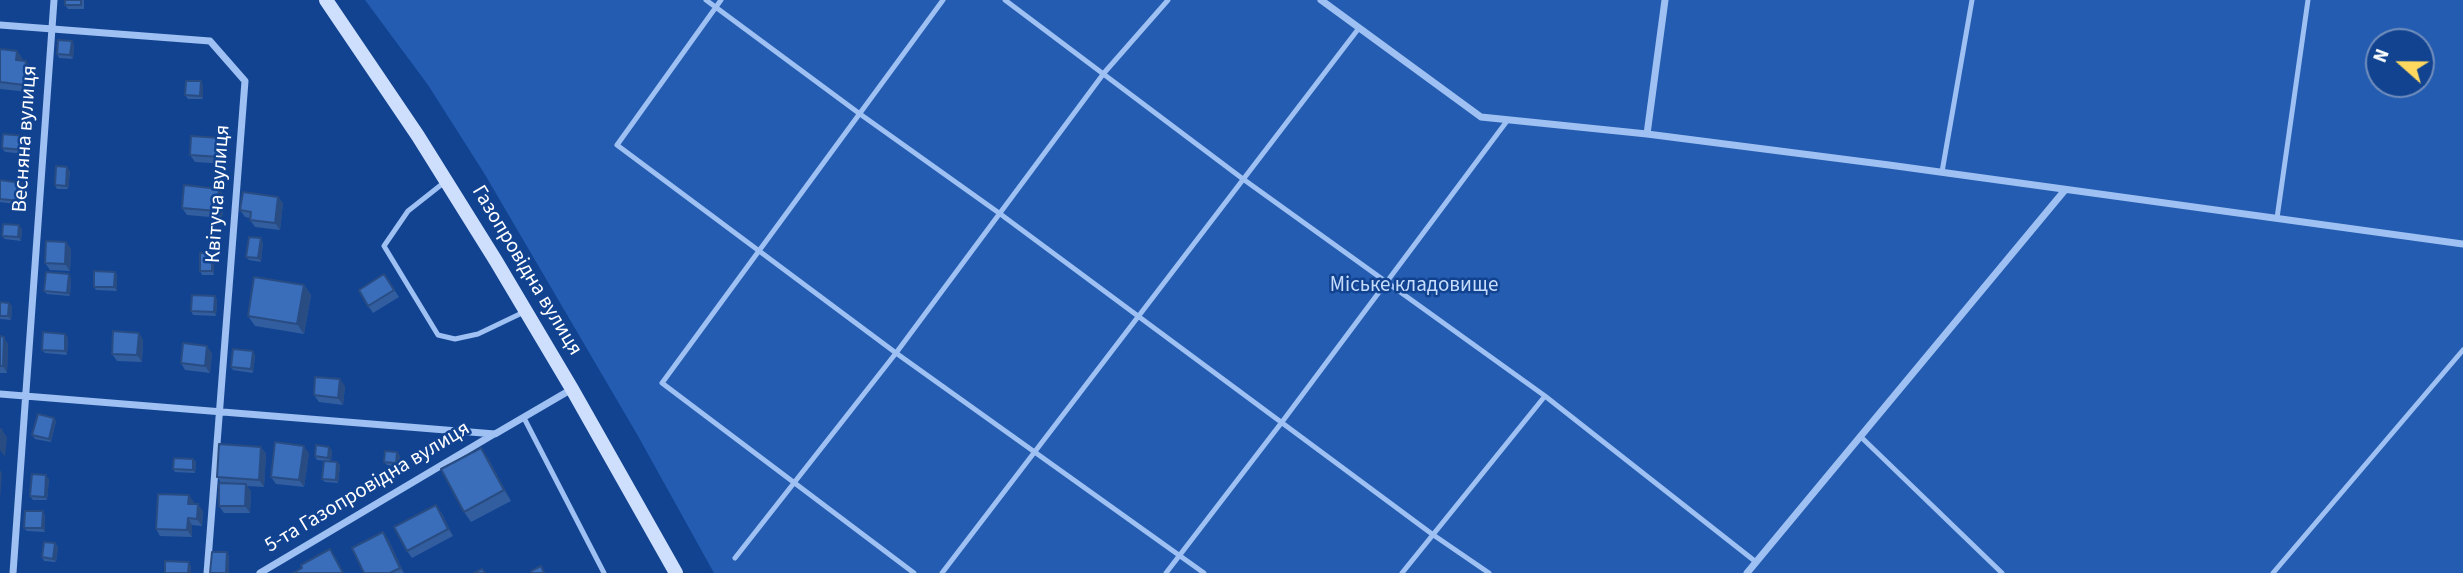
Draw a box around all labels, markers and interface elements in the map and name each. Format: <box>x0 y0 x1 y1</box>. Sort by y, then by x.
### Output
north arrow <box>2365 28 2435 98</box>
text: N <box>2367 45 2397 67</box>
street label: Весняна вулиця <box>8 65 44 213</box>
street label: Квітуча вулиця <box>202 124 236 264</box>
street label: Газопровідна вулиця <box>465 181 587 361</box>
park label: Міське кладовище <box>1330 273 1498 299</box>
street label: 5-та Газопровідна вулиця <box>261 417 475 559</box>

